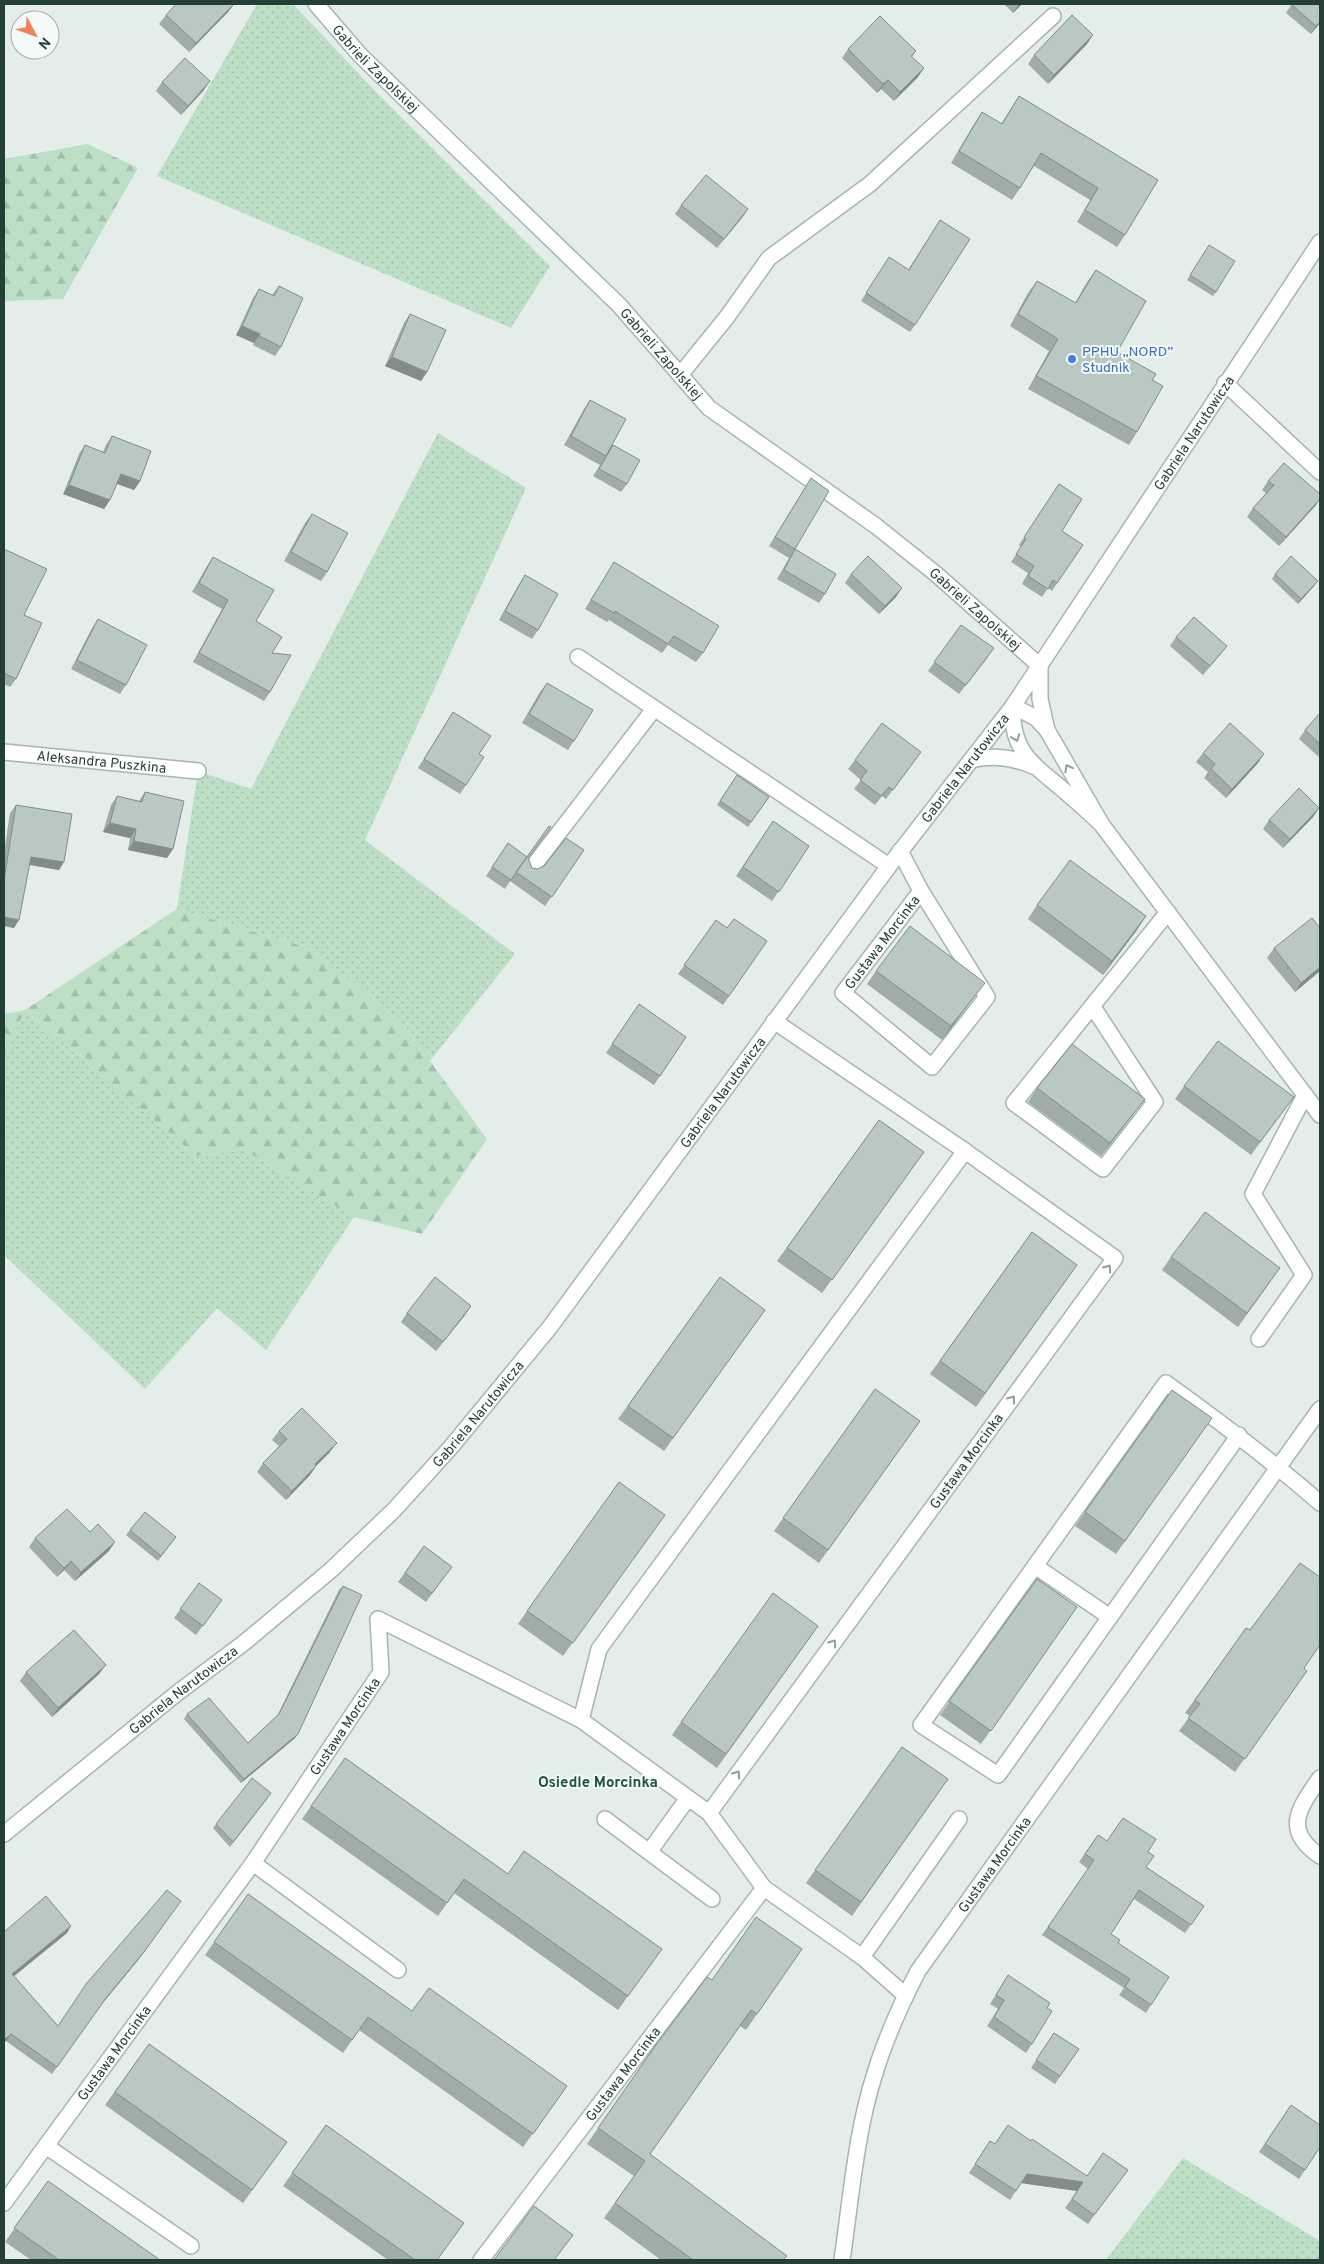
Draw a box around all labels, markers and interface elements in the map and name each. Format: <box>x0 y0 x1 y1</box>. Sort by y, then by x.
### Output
north arrow <box>10 10 60 60</box>
street label: Gabrieli Zapolskiej <box>328 22 422 117</box>
text: N <box>34 33 53 52</box>
street label: Gabrieli Zapolskiej <box>616 305 705 404</box>
place label: PPHU „NORD” Studnik <box>1082 344 1173 377</box>
marker: PPHU „NORD” Studnik <box>1066 353 1078 365</box>
street label: Gabriela Narutowicza <box>1151 373 1239 494</box>
street label: Gabrieli Zapolskiej <box>925 565 1024 655</box>
street label: Gabriela Narutowicza <box>918 711 1014 827</box>
one-way arrow <box>1010 733 1020 742</box>
street label: Aleksandra Puszkina <box>36 748 167 778</box>
one-way arrow <box>1065 765 1075 774</box>
street label: Gustawa Morcinka <box>842 892 925 993</box>
street label: Gabriela Narutowicza <box>677 1034 770 1152</box>
one-way arrow <box>1102 1264 1111 1274</box>
street label: Gabriela Narutowicza <box>430 1358 528 1472</box>
one-way arrow <box>1006 1395 1015 1405</box>
street label: Gustawa Morcinka <box>927 1411 1008 1513</box>
one-way arrow <box>828 1640 836 1649</box>
street label: Gabriela Narutowicza <box>126 1643 242 1739</box>
street label: Gustawa Morcinka <box>307 1675 385 1779</box>
one-way arrow <box>732 1771 740 1780</box>
district label: Osiedle Morcinka <box>538 1774 658 1793</box>
street label: Gustawa Morcinka <box>955 1814 1036 1917</box>
street label: Gustawa Morcinka <box>75 2003 156 2105</box>
street label: Gustawa Morcinka <box>583 2024 665 2125</box>

